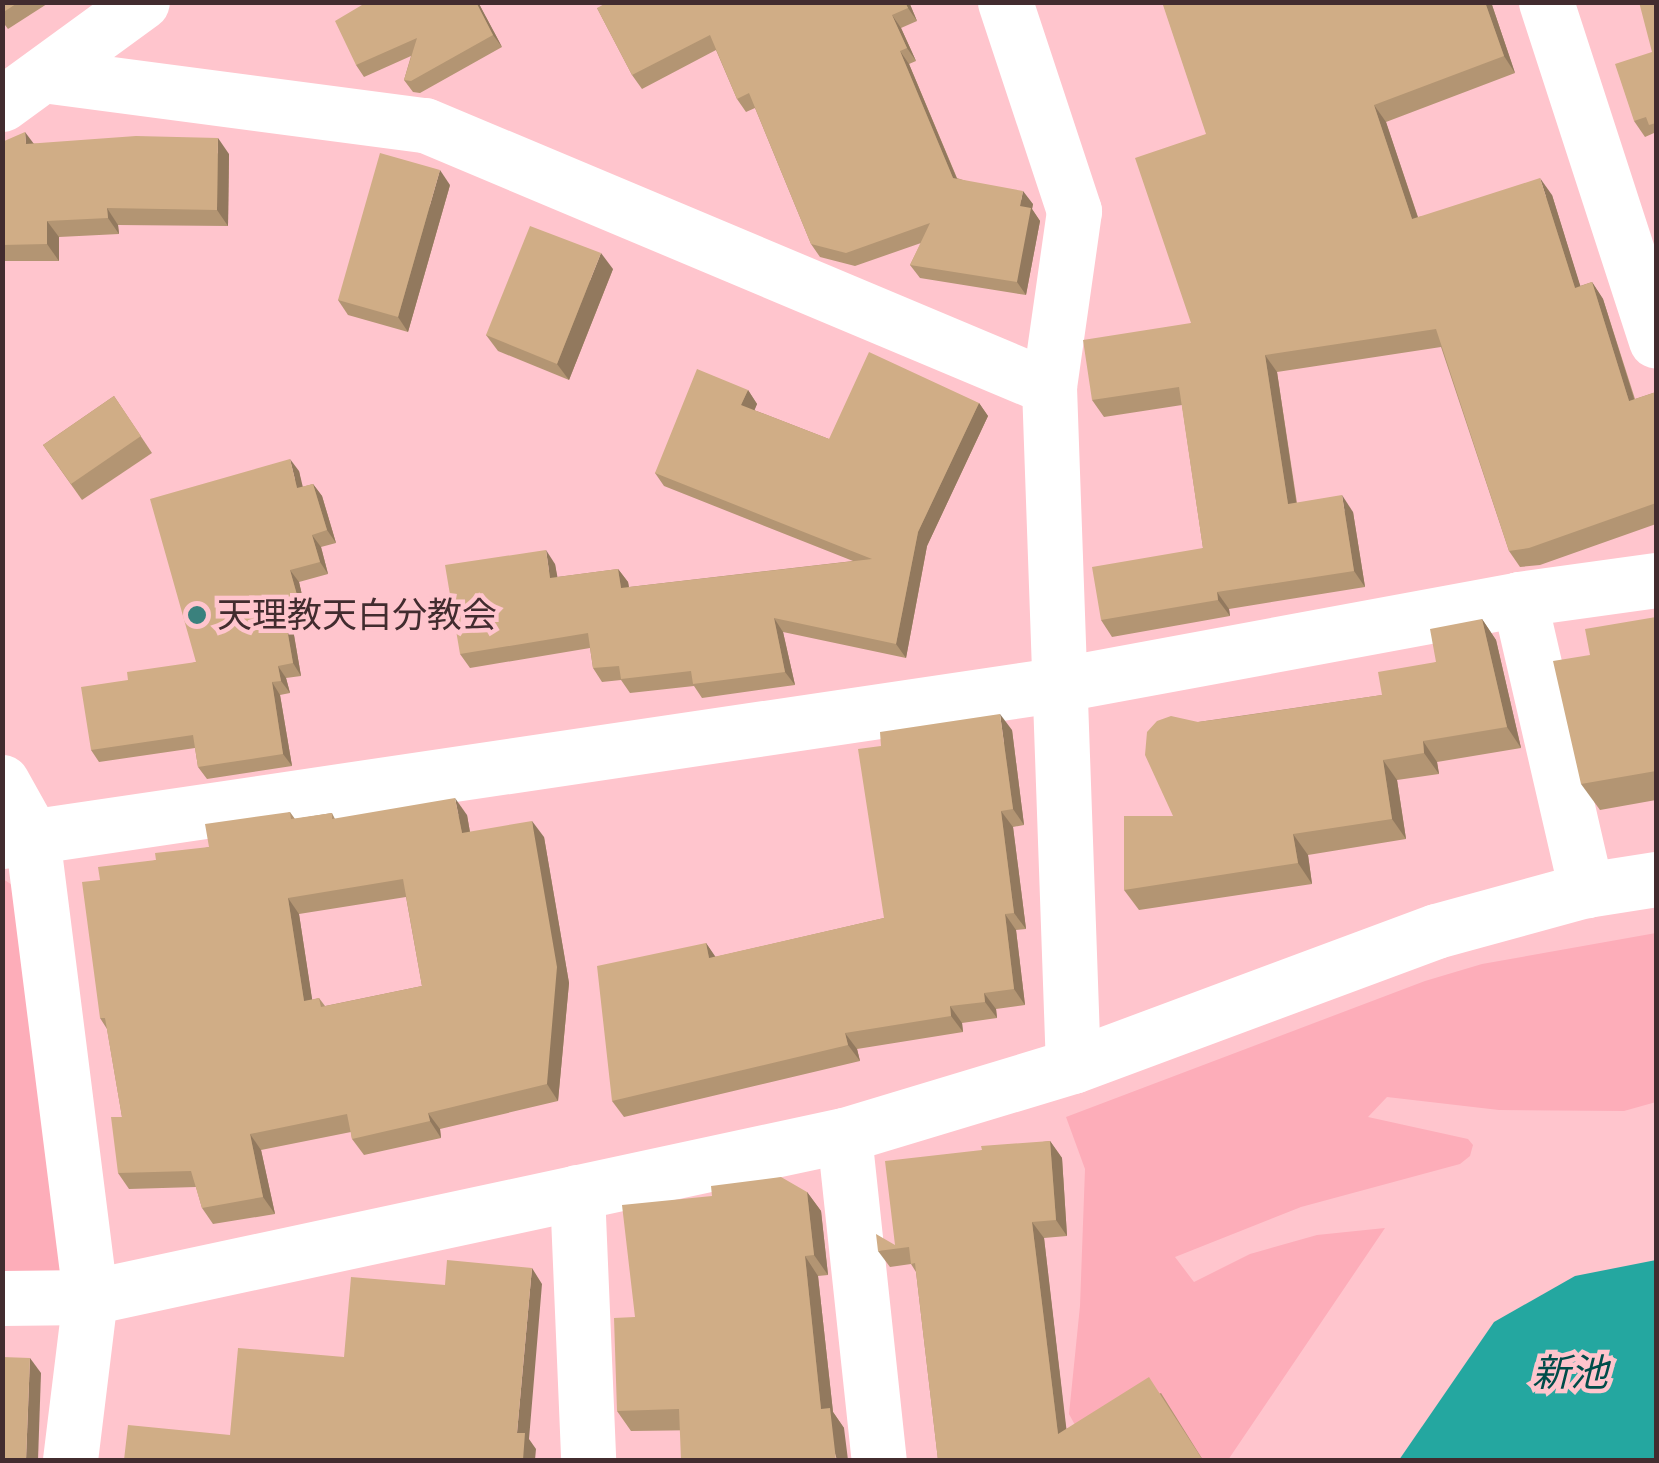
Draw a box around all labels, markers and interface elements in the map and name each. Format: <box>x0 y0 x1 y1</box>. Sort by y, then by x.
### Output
place label: 天理教天白分教会 <box>217 594 497 636</box>
marker: 天理教天白分教会 <box>186 604 208 626</box>
water label: 新池 <box>1532 1351 1608 1397</box>

